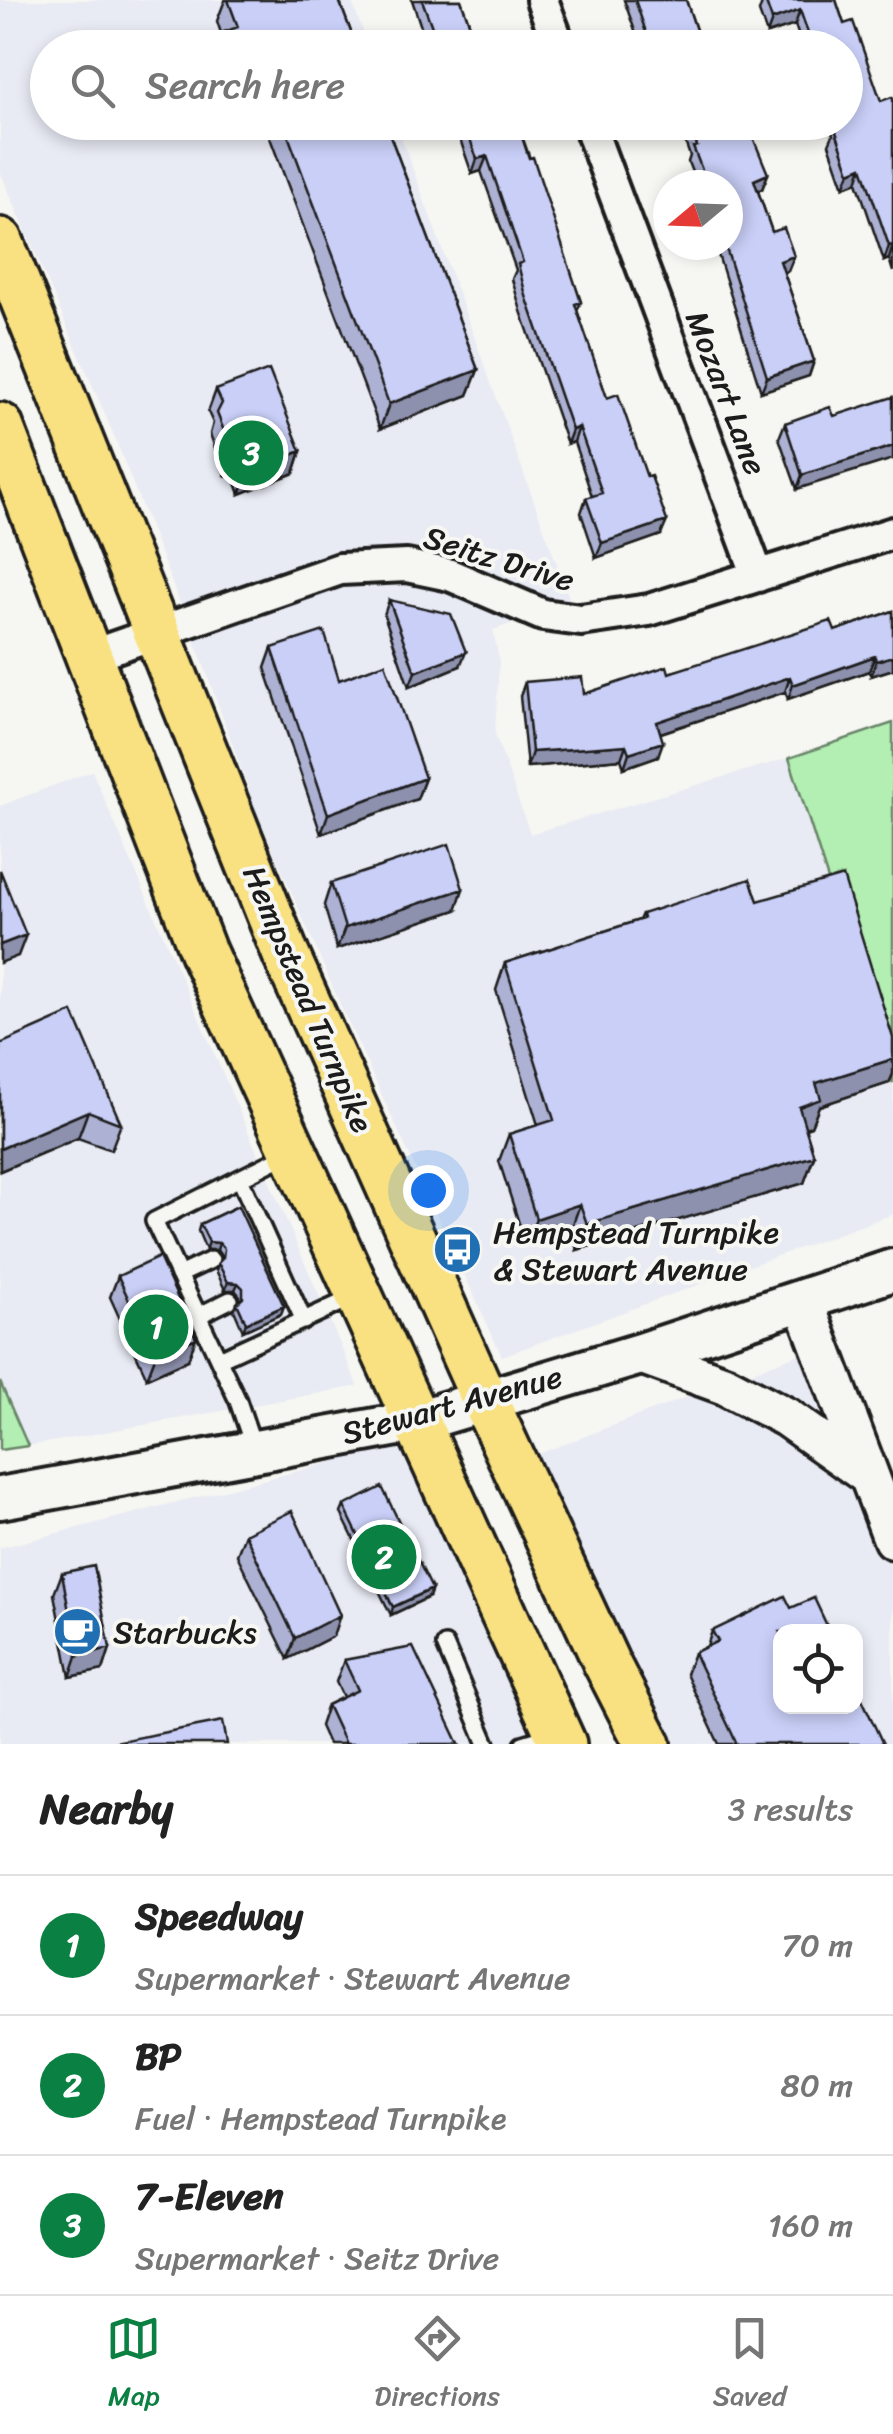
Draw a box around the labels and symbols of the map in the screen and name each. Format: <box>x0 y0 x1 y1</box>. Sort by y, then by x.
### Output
north arrow <box>653 170 743 260</box>
street label: Mozart Lane <box>668 302 784 484</box>
pin: 3 <box>218 416 284 490</box>
street label: Seitz Drive <box>416 509 582 609</box>
street label: Hempstead Turnpike <box>226 856 390 1142</box>
your location <box>403 1165 454 1216</box>
place label: Hempstead Turnpike & Stewart Avenue <box>493 1204 779 1298</box>
bus stop icon: Hempstead Turnpike & Stewart Avenue <box>432 1224 484 1276</box>
pin: 1 <box>124 1290 188 1364</box>
street label: Stewart Avenue <box>335 1348 569 1462</box>
pin: 2 <box>352 1520 416 1594</box>
place label: Starbucks <box>113 1604 257 1661</box>
cafe icon: Starbucks <box>52 1606 104 1658</box>

